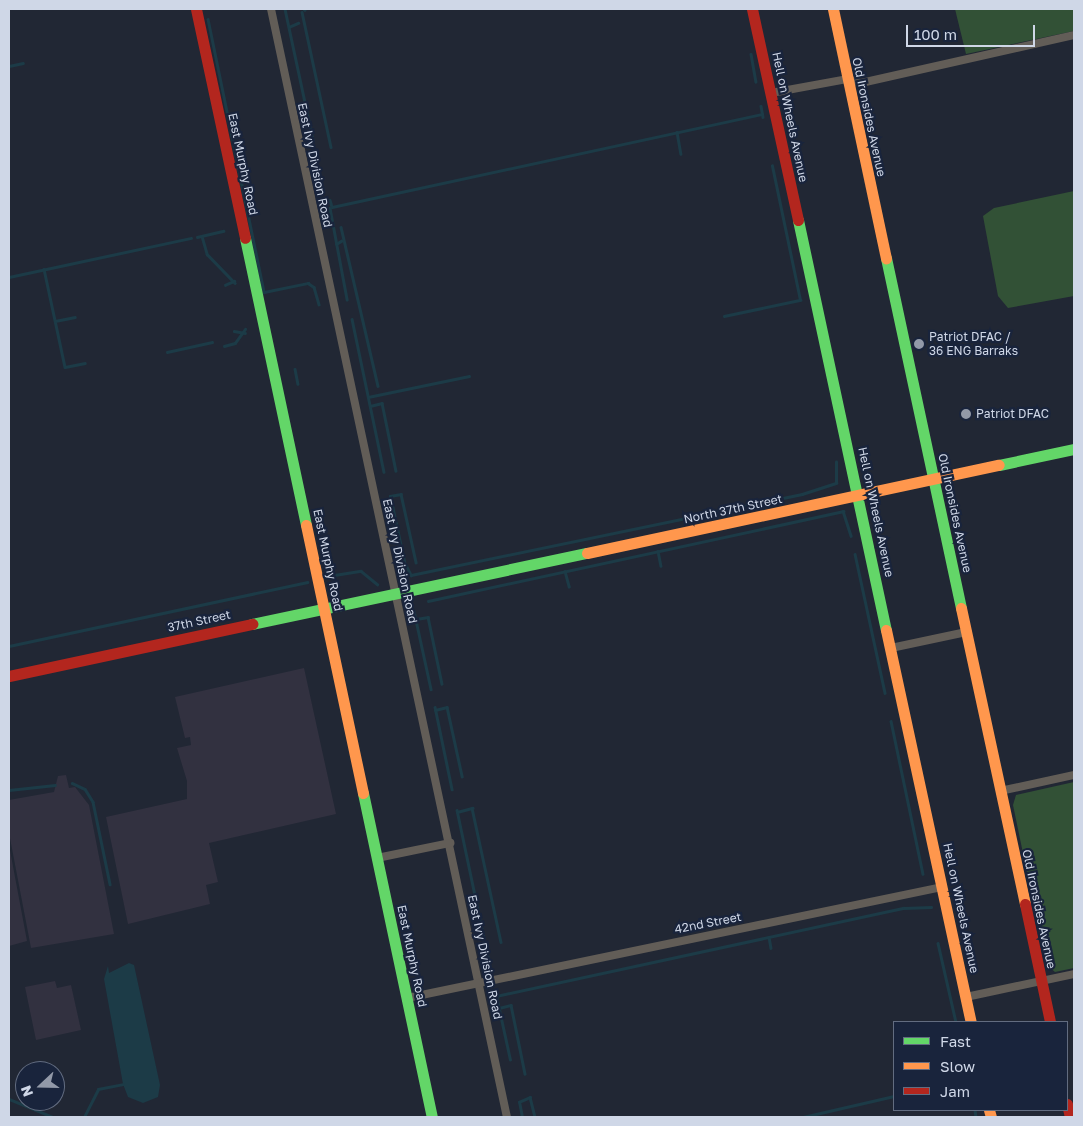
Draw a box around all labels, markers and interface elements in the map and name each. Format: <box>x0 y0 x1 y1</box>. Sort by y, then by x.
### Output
scale bar <box>908 15 1037 47</box>
text: 100 m <box>914 25 957 43</box>
street label: Hell on Wheels Avenue <box>769 51 811 183</box>
street label: Old Ironsides Avenue <box>849 56 889 178</box>
street label: East Ivy Division Road <box>295 101 335 229</box>
street label: East Murphy Road <box>225 112 261 216</box>
place label: Patriot DFAC / 36 ENG Barraks <box>929 330 1018 358</box>
marker: Patriot DFAC / 36 ENG Barraks <box>913 338 925 350</box>
place label: Patriot DFAC <box>976 407 1049 421</box>
marker: Patriot DFAC <box>960 408 972 420</box>
street label: Hell on Wheels Avenue <box>855 446 897 578</box>
street label: Old Ironsides Avenue <box>935 452 975 574</box>
street label: North 37th Street <box>682 492 784 526</box>
street label: East Ivy Division Road <box>380 497 420 625</box>
street label: East Murphy Road <box>310 508 346 612</box>
street label: 37th Street <box>166 607 232 635</box>
street label: Hell on Wheels Avenue <box>940 842 982 974</box>
street label: Old Ironsides Avenue <box>1019 848 1059 970</box>
street label: East Ivy Division Road <box>465 893 505 1021</box>
street label: East Murphy Road <box>394 904 430 1008</box>
street label: 42nd Street <box>673 909 743 937</box>
legend <box>893 1021 1068 1111</box>
text: Fast <box>940 1032 971 1050</box>
text: Slow <box>940 1057 975 1075</box>
north arrow <box>15 1061 65 1111</box>
text: Jam <box>940 1082 970 1100</box>
text: N <box>17 1083 36 1099</box>

